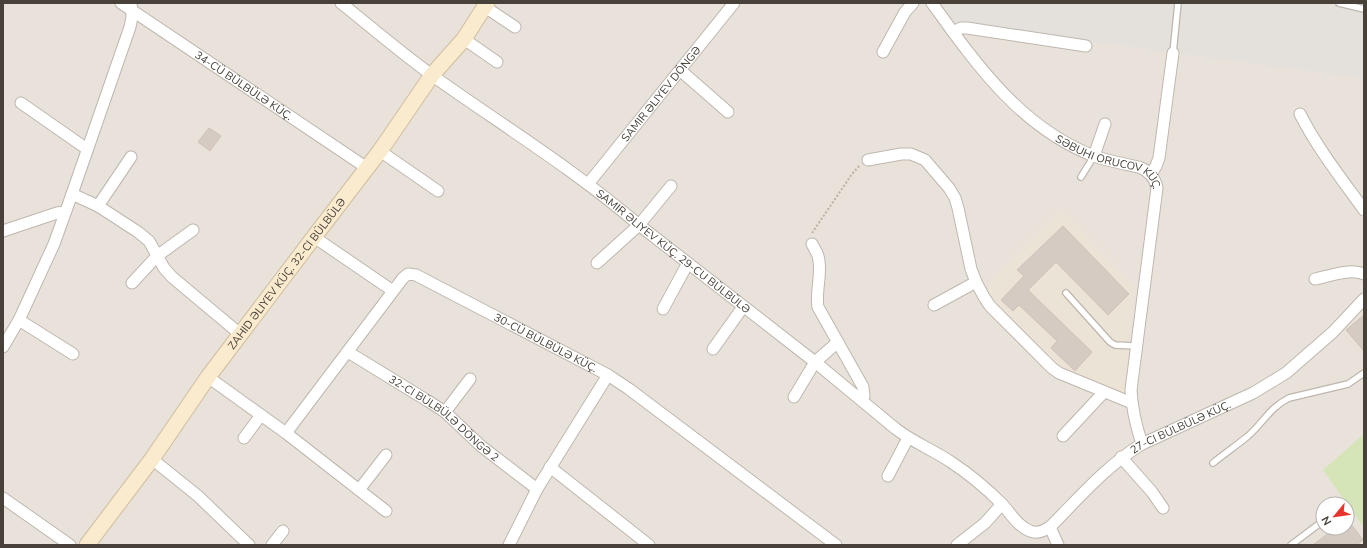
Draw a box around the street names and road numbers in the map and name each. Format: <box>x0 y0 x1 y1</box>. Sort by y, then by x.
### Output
street label: SAMIR ƏLIYEV DÖNGƏ <box>618 43 704 145</box>
street label: 34-CÜ BÜLBÜLƏ KÜÇ. <box>192 47 296 124</box>
street label: SƏBUHI ORUCOV KÜÇ. <box>1053 131 1165 191</box>
street label: SAMIR ƏLIYEV KÜÇ. 29-CU BÜLBÜLƏ <box>593 186 754 317</box>
street label: ZAHID ƏLIYEV KÜÇ. 32-CI BÜLBÜLƏ <box>224 195 349 352</box>
street label: 30-CÜ BÜLBÜLƏ KÜÇ. <box>491 309 600 376</box>
street label: 32-CI BÜLBÜLƏ DÖNGƏ 2 <box>386 371 502 465</box>
street label: 27-CI BÜLBÜLƏ KÜÇ. <box>1127 397 1233 457</box>

